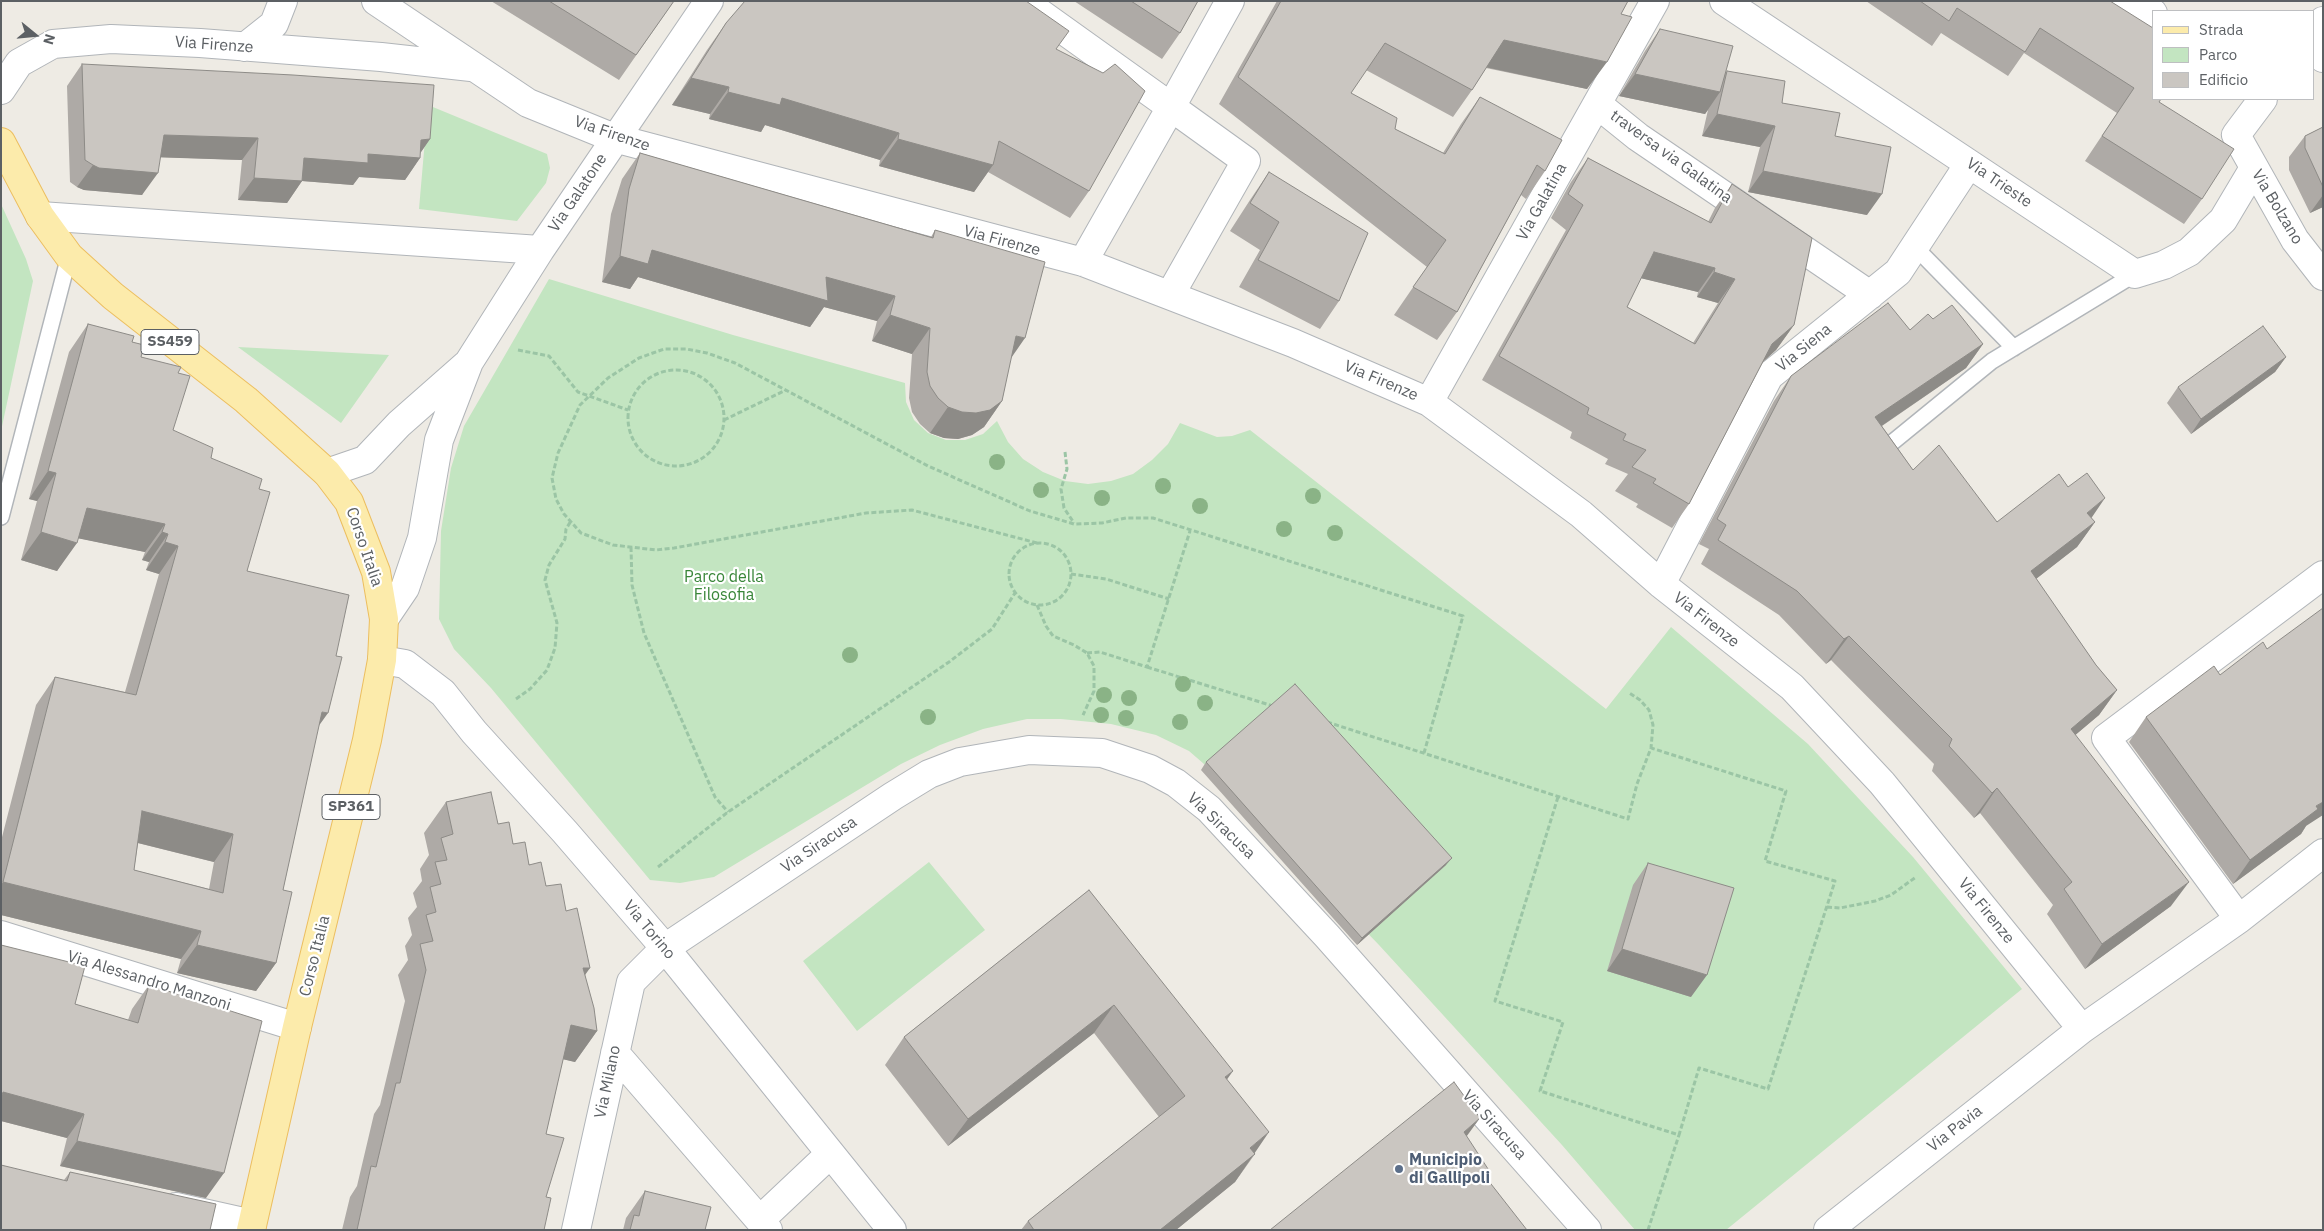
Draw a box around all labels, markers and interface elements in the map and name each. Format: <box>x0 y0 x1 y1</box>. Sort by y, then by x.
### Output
north arrow <box>10 10 60 60</box>
legend <box>2152 10 2314 100</box>
text: Strada <box>2199 20 2243 39</box>
text: N <box>39 32 59 47</box>
street label: Via Firenze <box>174 33 254 57</box>
text: Parco <box>2199 45 2237 64</box>
text: Edificio <box>2199 70 2248 89</box>
street label: traversa via Galatina <box>1606 106 1736 208</box>
street label: Via Firenze <box>572 112 652 156</box>
street label: Via Galatone <box>545 150 611 236</box>
street label: Via Trieste <box>1962 154 2036 212</box>
street label: Via Galatina <box>1513 160 1571 244</box>
street label: Via Bolzano <box>2247 166 2307 248</box>
street label: Via Firenze <box>961 222 1043 260</box>
street label: Via Siena <box>1772 320 1836 376</box>
road number: SS459 <box>141 330 199 354</box>
street label: Via Firenze <box>1341 357 1421 405</box>
street label: Corso Italia <box>341 505 387 589</box>
park label: Parco della Filosofia <box>684 567 764 605</box>
street label: Via Firenze <box>1669 588 1743 652</box>
street label: Via Siracusa <box>1183 789 1259 863</box>
road number: SP361 <box>322 794 380 820</box>
street label: Via Siracusa <box>777 813 861 877</box>
street label: Via Firenze <box>1954 874 2018 948</box>
street label: Via Torino <box>619 897 679 963</box>
street label: Corso Italia <box>296 914 334 998</box>
street label: Via Alessandro Manzoni <box>65 947 233 1015</box>
street label: Via Milano <box>591 1044 625 1120</box>
street label: Via Siracusa <box>1458 1086 1530 1164</box>
street label: Via Pavia <box>1924 1102 1986 1156</box>
place label: Municipio di Gallipoli <box>1409 1150 1490 1188</box>
marker: Municipio di Gallipoli <box>1393 1163 1405 1175</box>

